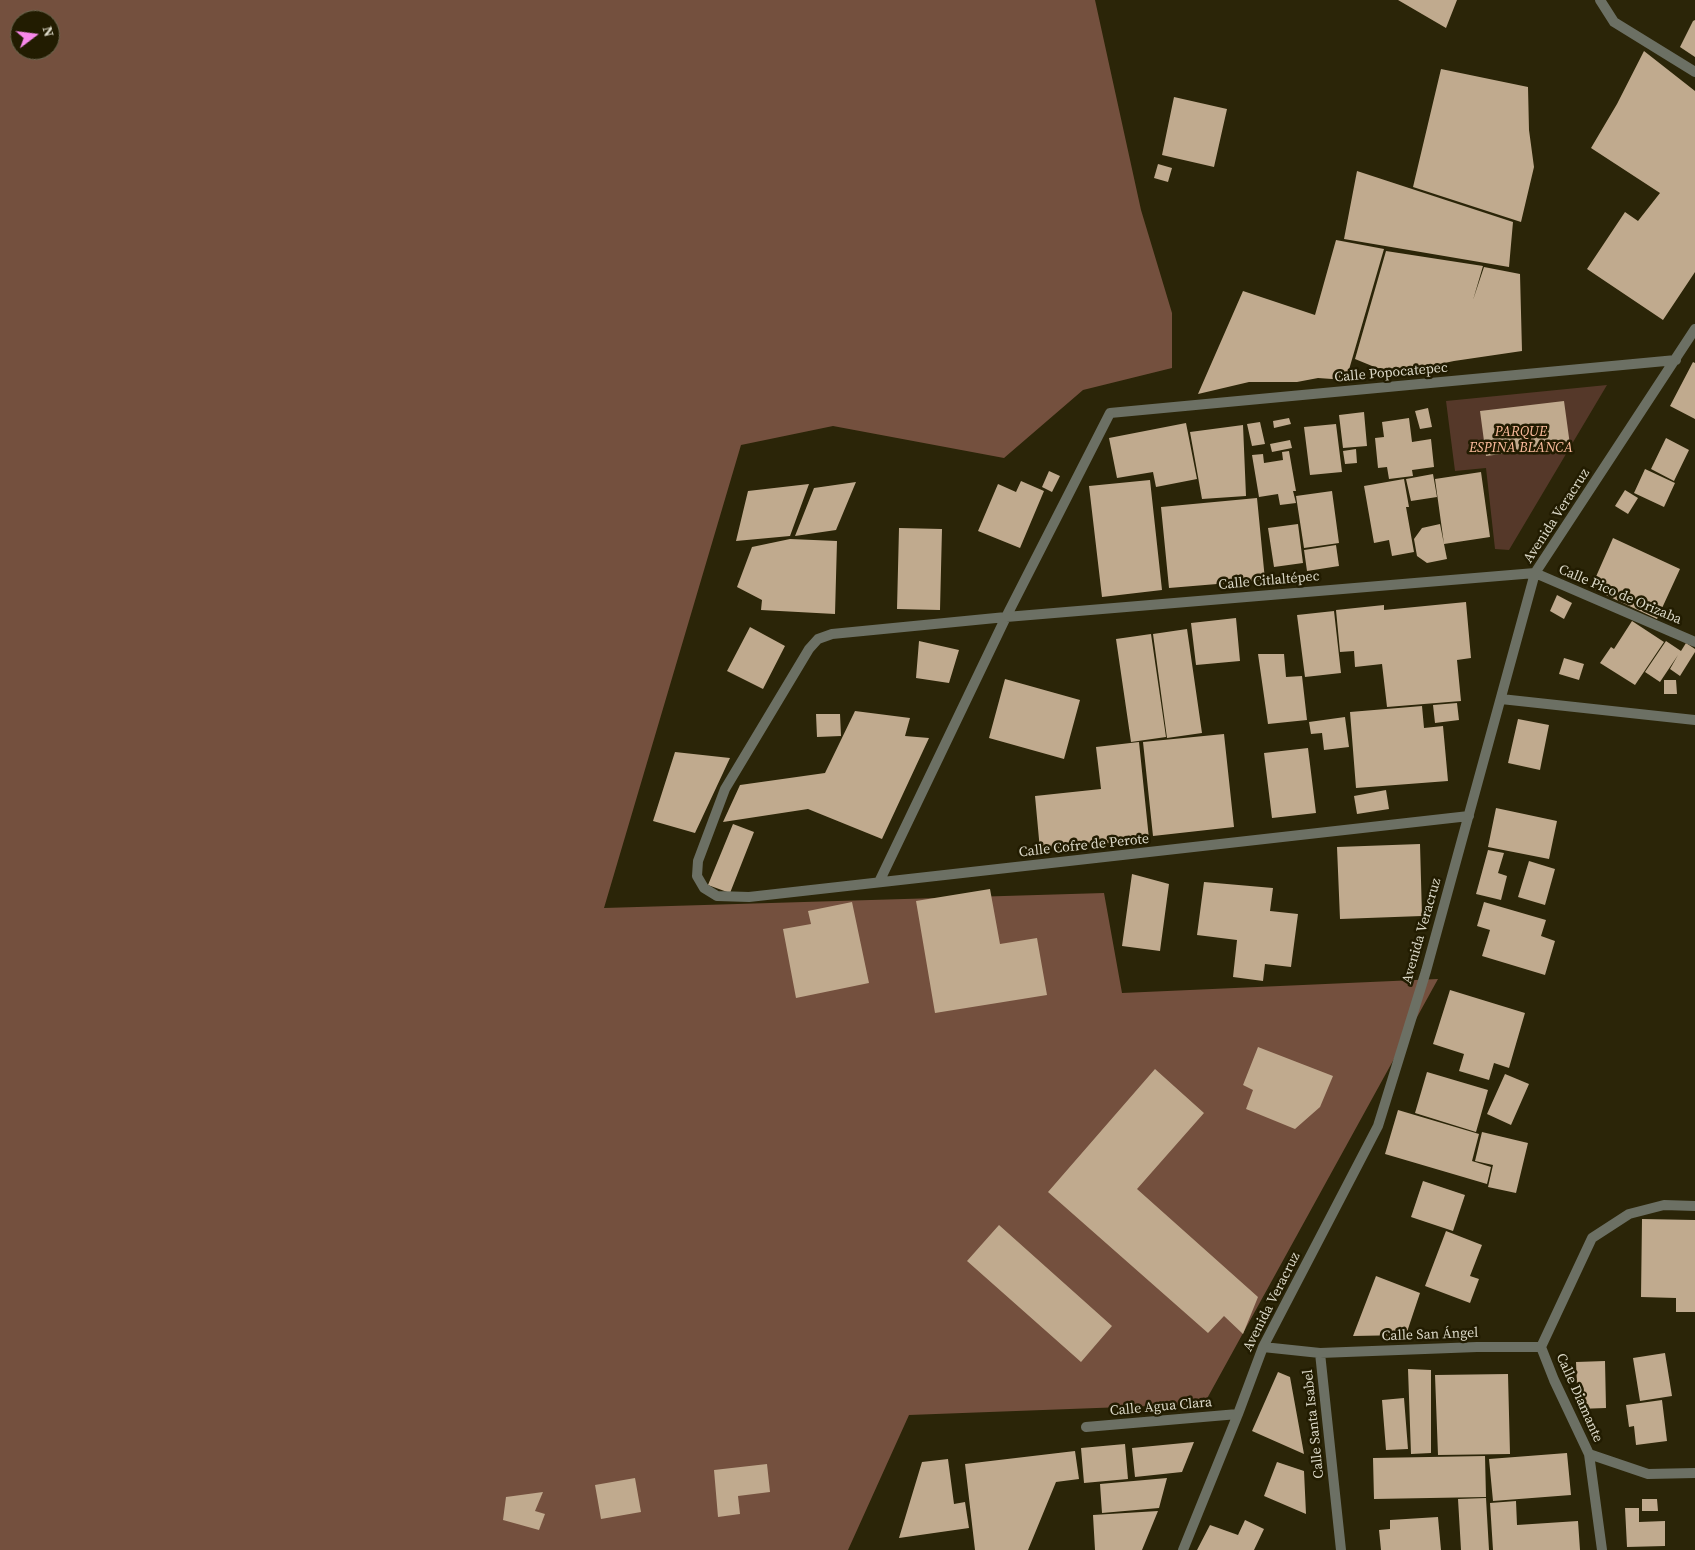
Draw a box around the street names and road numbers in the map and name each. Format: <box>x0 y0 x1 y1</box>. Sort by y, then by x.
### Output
street label: Calle Popocatepec <box>1334 360 1448 386</box>
street label: Avenida Veracruz <box>1520 466 1594 566</box>
street label: Calle Pico de Orizaba <box>1556 561 1684 629</box>
street label: Calle Citlaltépec <box>1218 568 1320 594</box>
street label: Calle Cofre de Perote <box>1018 831 1150 861</box>
street label: Avenida Veracruz <box>1399 876 1445 986</box>
street label: Avenida Veracruz <box>1240 1250 1304 1354</box>
street label: Calle San Ángel <box>1381 1325 1479 1345</box>
street label: Calle Diamante <box>1552 1351 1606 1445</box>
street label: Calle Santa Isabel <box>1300 1369 1328 1479</box>
street label: Calle Agua Clara <box>1109 1394 1213 1420</box>

